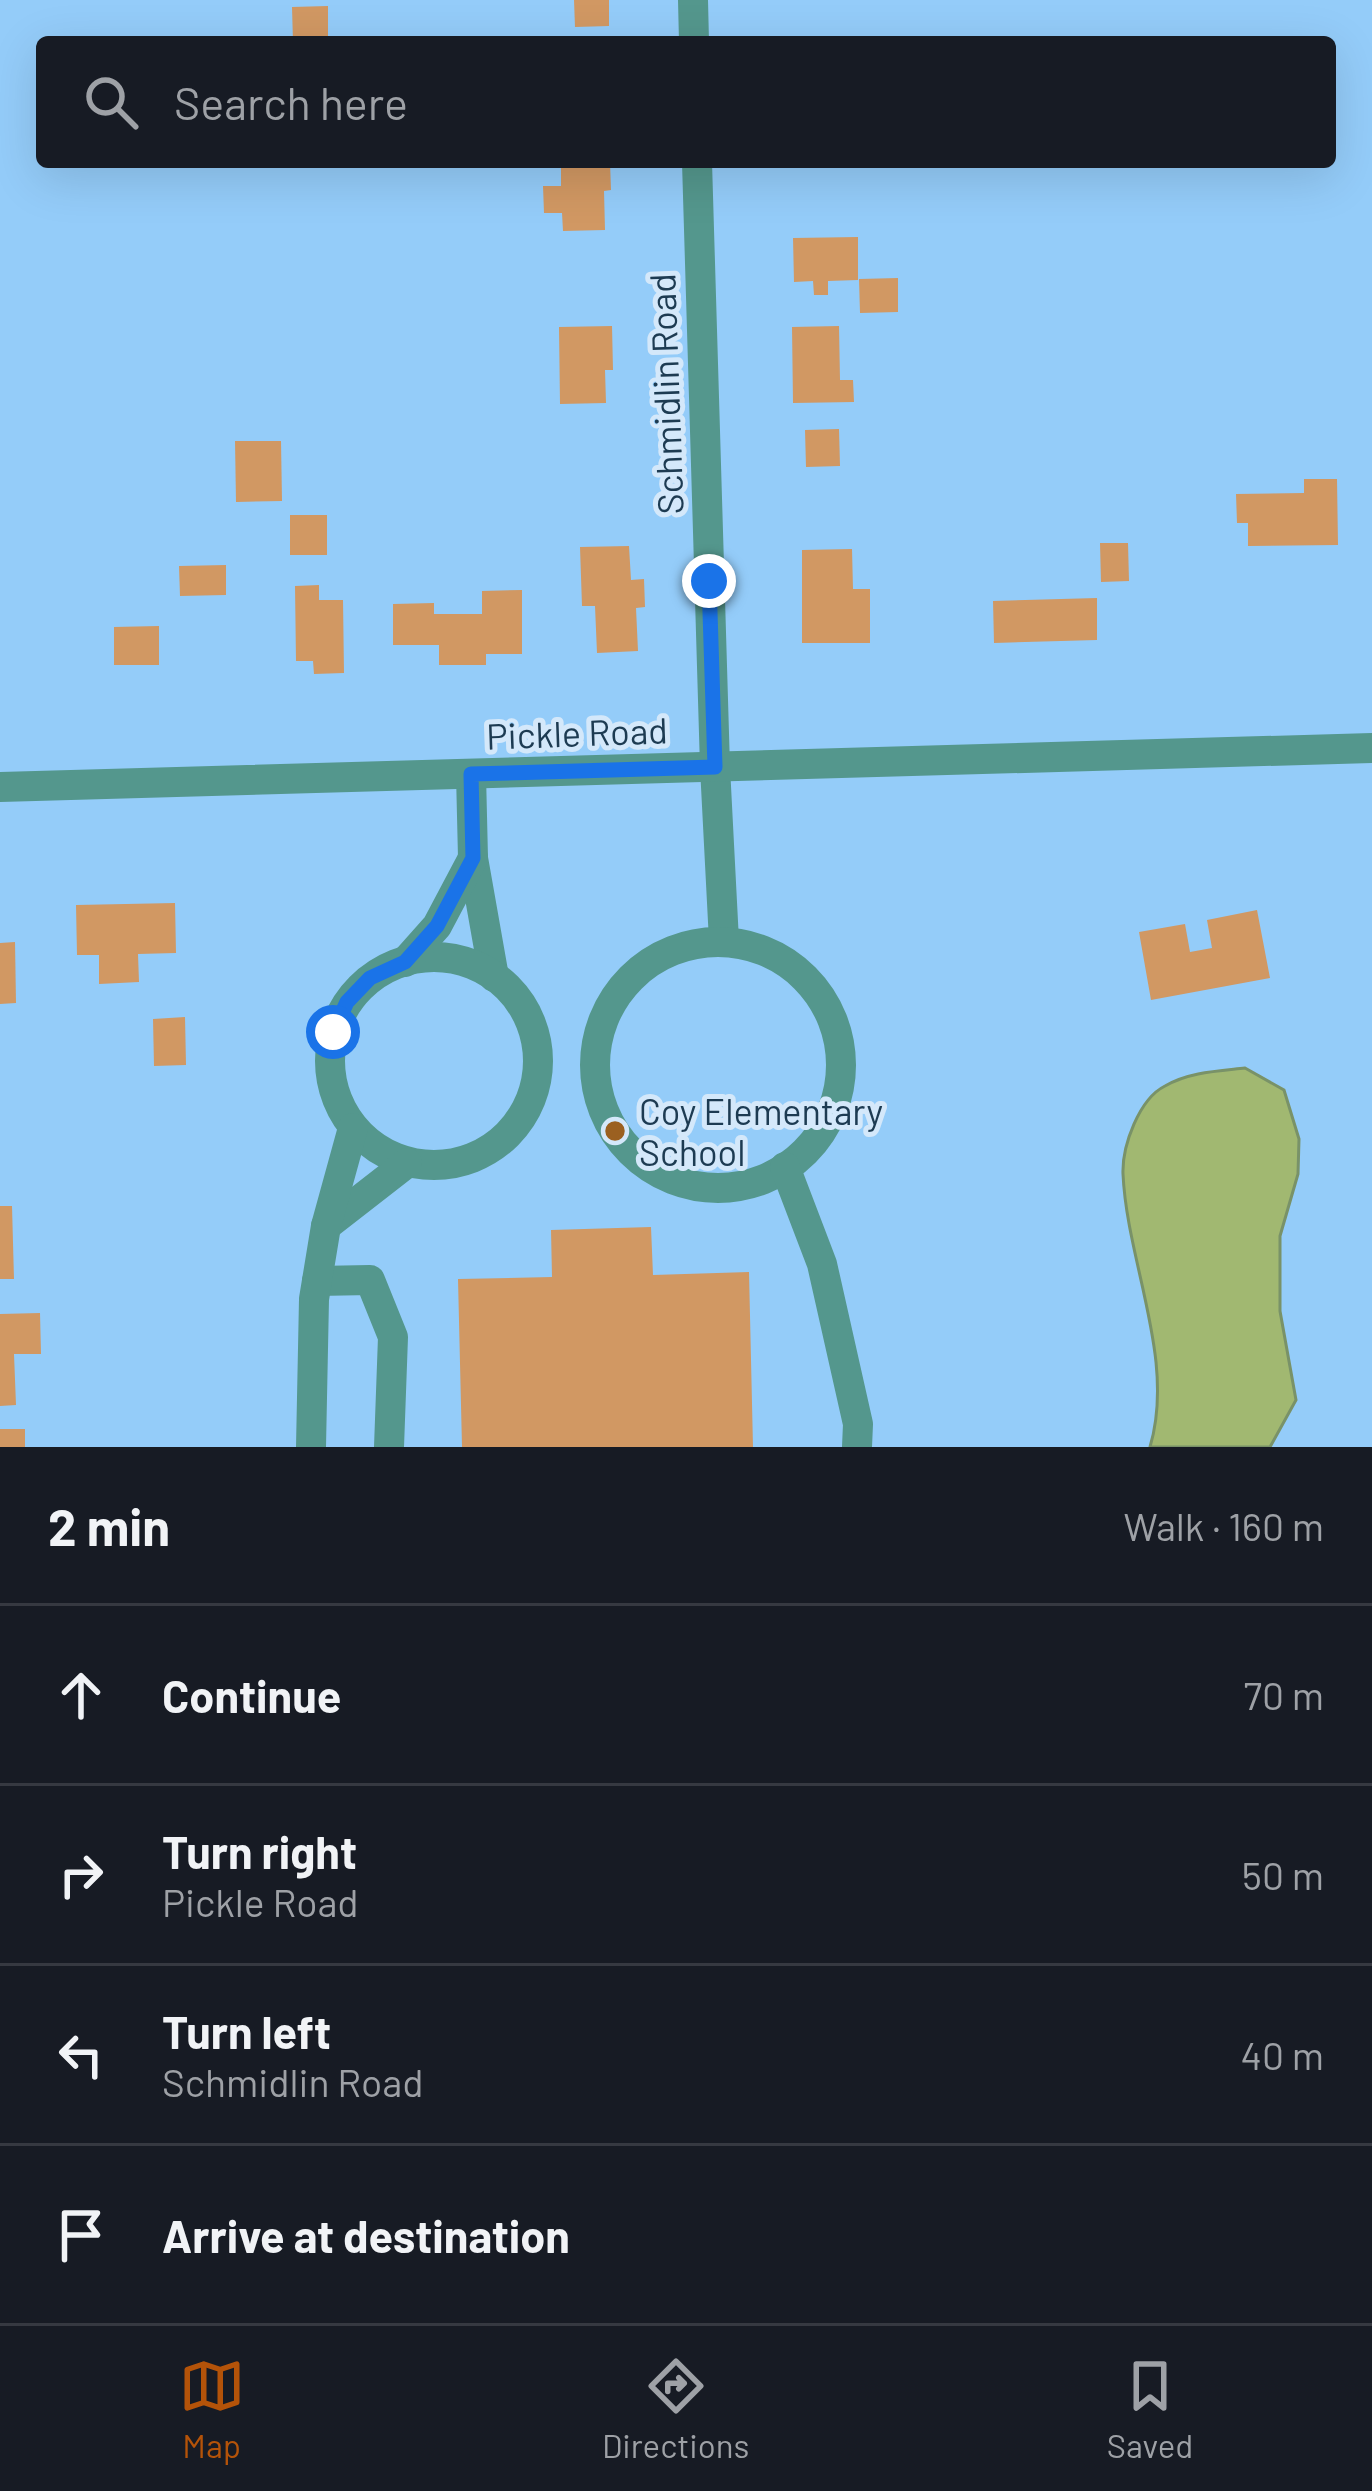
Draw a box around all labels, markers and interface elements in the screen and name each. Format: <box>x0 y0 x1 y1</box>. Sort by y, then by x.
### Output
search box <box>36 36 1336 168</box>
icon: search <box>78 69 144 135</box>
text: Search here <box>174 75 408 129</box>
street label: Schmidlin Road <box>639 273 691 515</box>
route end <box>682 554 736 608</box>
street label: Pickle Road <box>486 707 668 757</box>
route start <box>306 1005 360 1059</box>
place label: Coy Elementary School <box>639 1089 883 1173</box>
marker: Coy Elementary School <box>602 1118 628 1144</box>
text: 2 min <box>48 1495 170 1556</box>
text: Walk · 160 m <box>1124 1502 1324 1549</box>
icon: ahead <box>48 1662 114 1728</box>
text: Continue <box>162 1668 341 1722</box>
text: 70 m <box>1243 1671 1324 1718</box>
text: Turn right <box>162 1824 357 1878</box>
icon: right <box>48 1842 114 1908</box>
text: 50 m <box>1242 1851 1324 1898</box>
text: Pickle Road <box>162 1878 359 1925</box>
text: Turn left <box>162 2004 331 2058</box>
icon: left <box>48 2022 114 2088</box>
text: 40 m <box>1240 2031 1324 2078</box>
text: Schmidlin Road <box>162 2058 424 2105</box>
icon: arrive <box>48 2202 114 2268</box>
text: Arrive at destination <box>162 2208 570 2262</box>
tab: Map <box>179 2353 245 2465</box>
tab: Directions <box>602 2353 749 2465</box>
tab: Saved <box>1107 2353 1193 2465</box>

